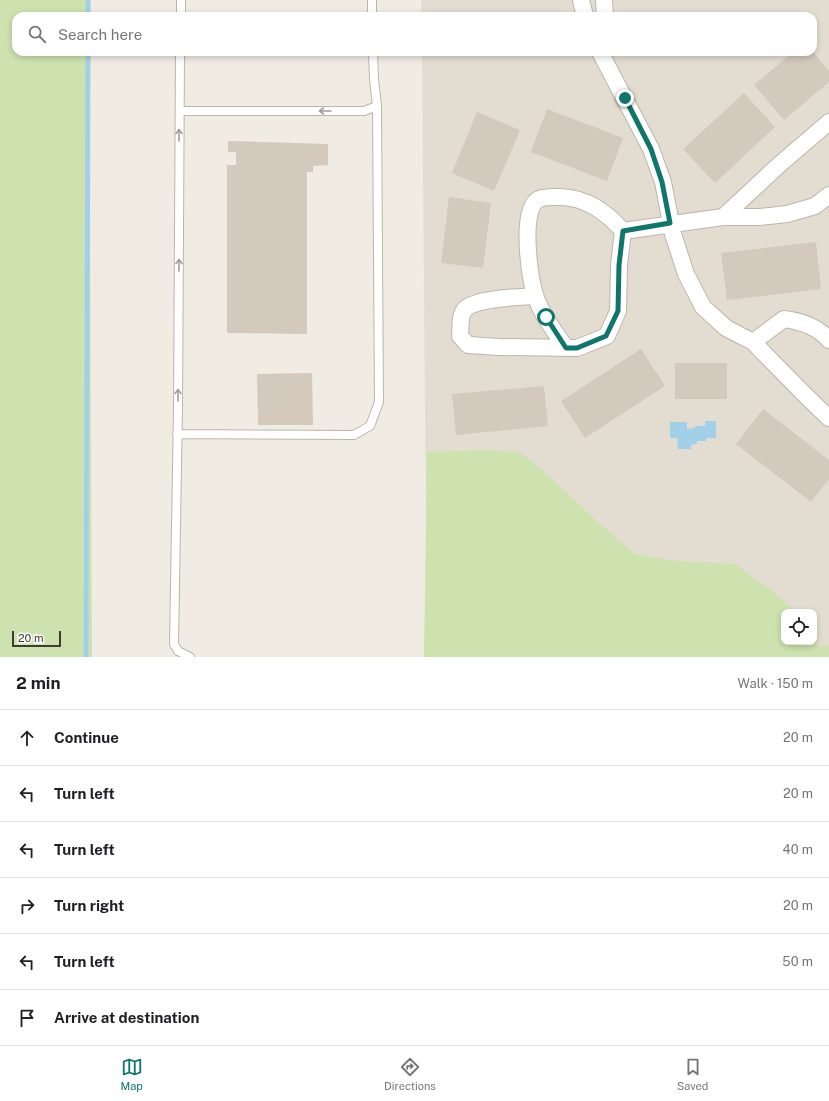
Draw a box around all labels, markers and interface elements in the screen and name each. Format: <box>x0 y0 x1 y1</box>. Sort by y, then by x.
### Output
search box <box>12 12 817 56</box>
icon: search <box>26 23 48 45</box>
text: Search here <box>58 26 142 43</box>
route end <box>616 89 634 107</box>
one-way arrow <box>319 107 332 115</box>
one-way arrow <box>175 129 183 142</box>
one-way arrow <box>175 259 183 272</box>
route start <box>537 308 555 326</box>
one-way arrow <box>174 389 182 402</box>
map controls <box>781 609 817 645</box>
button: locate <box>781 609 817 645</box>
scale bar <box>12 629 61 648</box>
text: 20 m <box>18 632 43 644</box>
text: 2 min <box>16 673 61 693</box>
text: Walk · 150 m <box>738 676 813 691</box>
icon: ahead <box>16 727 38 749</box>
text: Continue <box>54 729 119 746</box>
text: 20 m <box>783 730 813 745</box>
icon: left <box>16 783 38 805</box>
text: Turn left <box>54 785 115 802</box>
text: 20 m <box>783 786 813 801</box>
icon: left <box>16 839 38 861</box>
text: Turn left <box>54 841 115 858</box>
text: 40 m <box>782 842 813 857</box>
icon: right <box>16 895 38 917</box>
text: Turn right <box>54 897 124 914</box>
text: 20 m <box>783 898 813 913</box>
icon: left <box>16 951 38 973</box>
text: Turn left <box>54 953 115 970</box>
text: 50 m <box>782 954 813 969</box>
icon: arrive <box>16 1007 38 1029</box>
text: Arrive at destination <box>54 1009 199 1026</box>
tab: Map <box>121 1056 143 1092</box>
tab: Directions <box>384 1056 436 1092</box>
tab: Saved <box>677 1056 708 1092</box>

